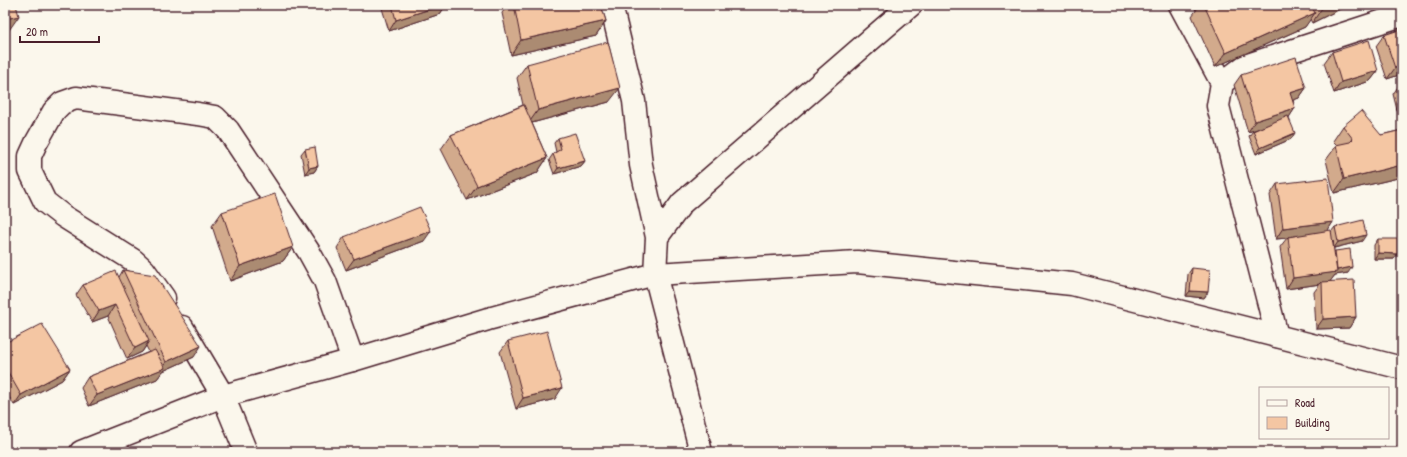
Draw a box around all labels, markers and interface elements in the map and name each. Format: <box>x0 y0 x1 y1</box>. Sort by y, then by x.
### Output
scale bar <box>20 18 99 44</box>
text: 20 m <box>26 23 48 40</box>
legend <box>1259 387 1389 439</box>
text: Road <box>1295 394 1315 411</box>
text: Building <box>1295 414 1330 431</box>

